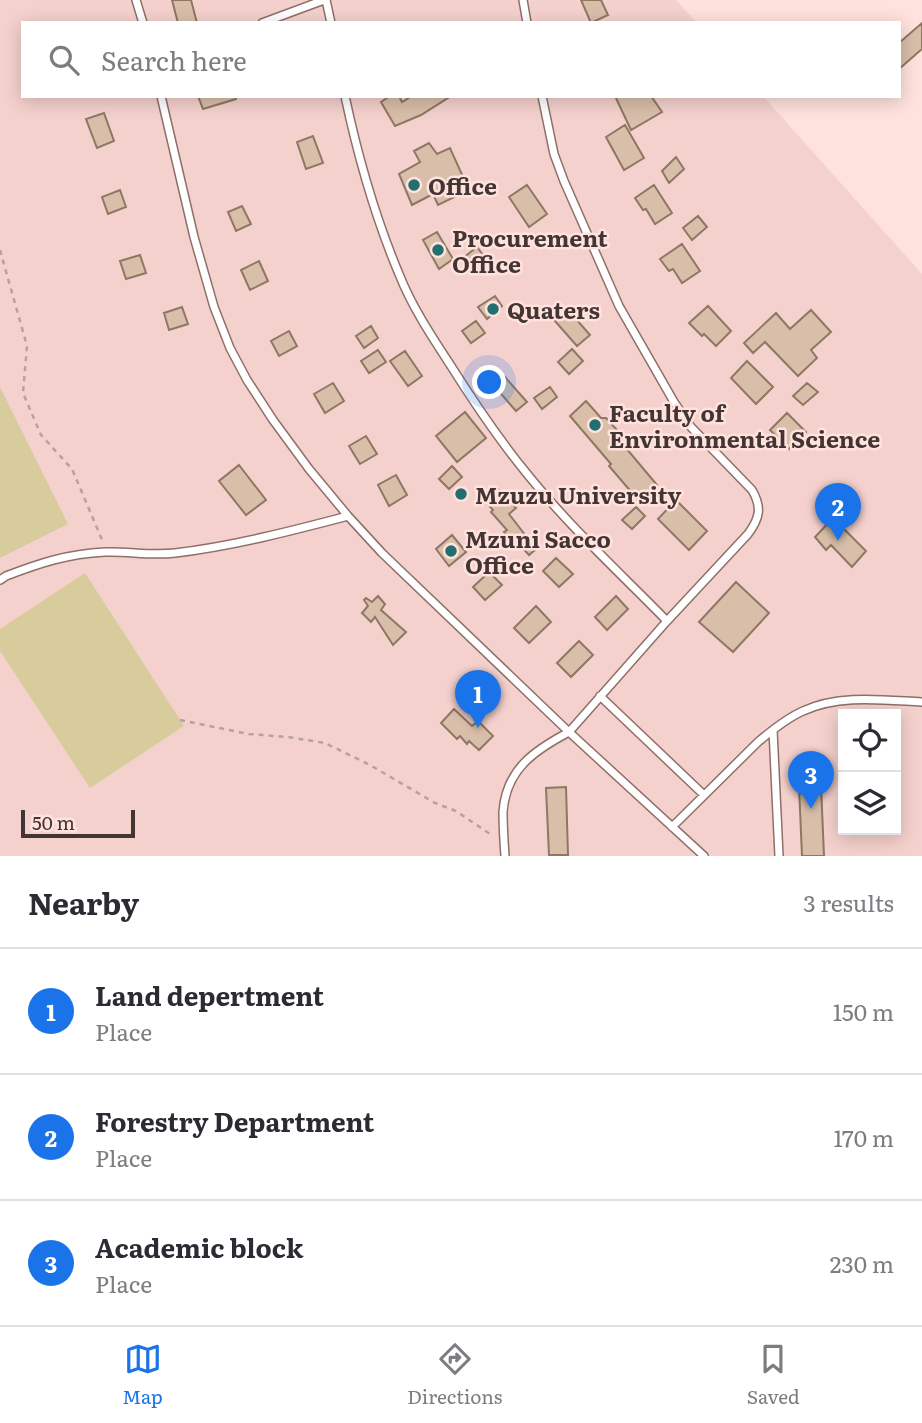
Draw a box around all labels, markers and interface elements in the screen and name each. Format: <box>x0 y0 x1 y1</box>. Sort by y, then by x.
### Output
search box <box>21 21 901 98</box>
text: Search here <box>101 40 247 79</box>
icon: search <box>45 41 83 79</box>
place label: Office <box>428 168 497 202</box>
marker: Office <box>406 177 422 193</box>
place label: Procurement Office <box>452 220 608 280</box>
marker: Procurement Office <box>430 242 446 258</box>
place label: Quaters <box>507 292 600 326</box>
marker: Quaters <box>485 301 501 317</box>
your location <box>472 365 506 399</box>
place label: Faculty of Environmental Science <box>609 395 880 455</box>
marker: Faculty of Environmental Science <box>587 417 603 433</box>
place label: Mzuzu University <box>475 477 681 511</box>
pin: 2 <box>815 483 861 541</box>
marker: Mzuzu University <box>453 486 469 502</box>
place label: Mzuni Sacco Office <box>465 521 611 581</box>
marker: Mzuni Sacco Office <box>443 543 459 559</box>
pin: 1 <box>455 670 501 728</box>
map controls <box>838 709 901 835</box>
button: locate <box>838 709 901 772</box>
pin: 3 <box>788 751 834 809</box>
button: layers <box>838 772 901 835</box>
scale bar <box>21 807 135 839</box>
text: 50 m <box>32 808 75 836</box>
text: Nearby <box>28 880 139 924</box>
text: 3 results <box>803 885 894 919</box>
text: Land depertment <box>95 975 324 1014</box>
text: 1 <box>46 994 56 1028</box>
text: 150 m <box>833 994 894 1028</box>
text: Place <box>95 1014 152 1048</box>
text: Forestry Department <box>95 1101 374 1140</box>
text: 2 <box>45 1120 57 1154</box>
text: 170 m <box>833 1120 894 1154</box>
text: Place <box>95 1140 152 1174</box>
text: Academic block <box>95 1227 303 1266</box>
text: 3 <box>45 1246 57 1280</box>
text: 230 m <box>830 1246 894 1280</box>
text: Place <box>95 1266 152 1300</box>
tab: Map <box>122 1340 163 1410</box>
tab: Directions <box>407 1340 502 1410</box>
tab: Saved <box>747 1340 800 1410</box>

